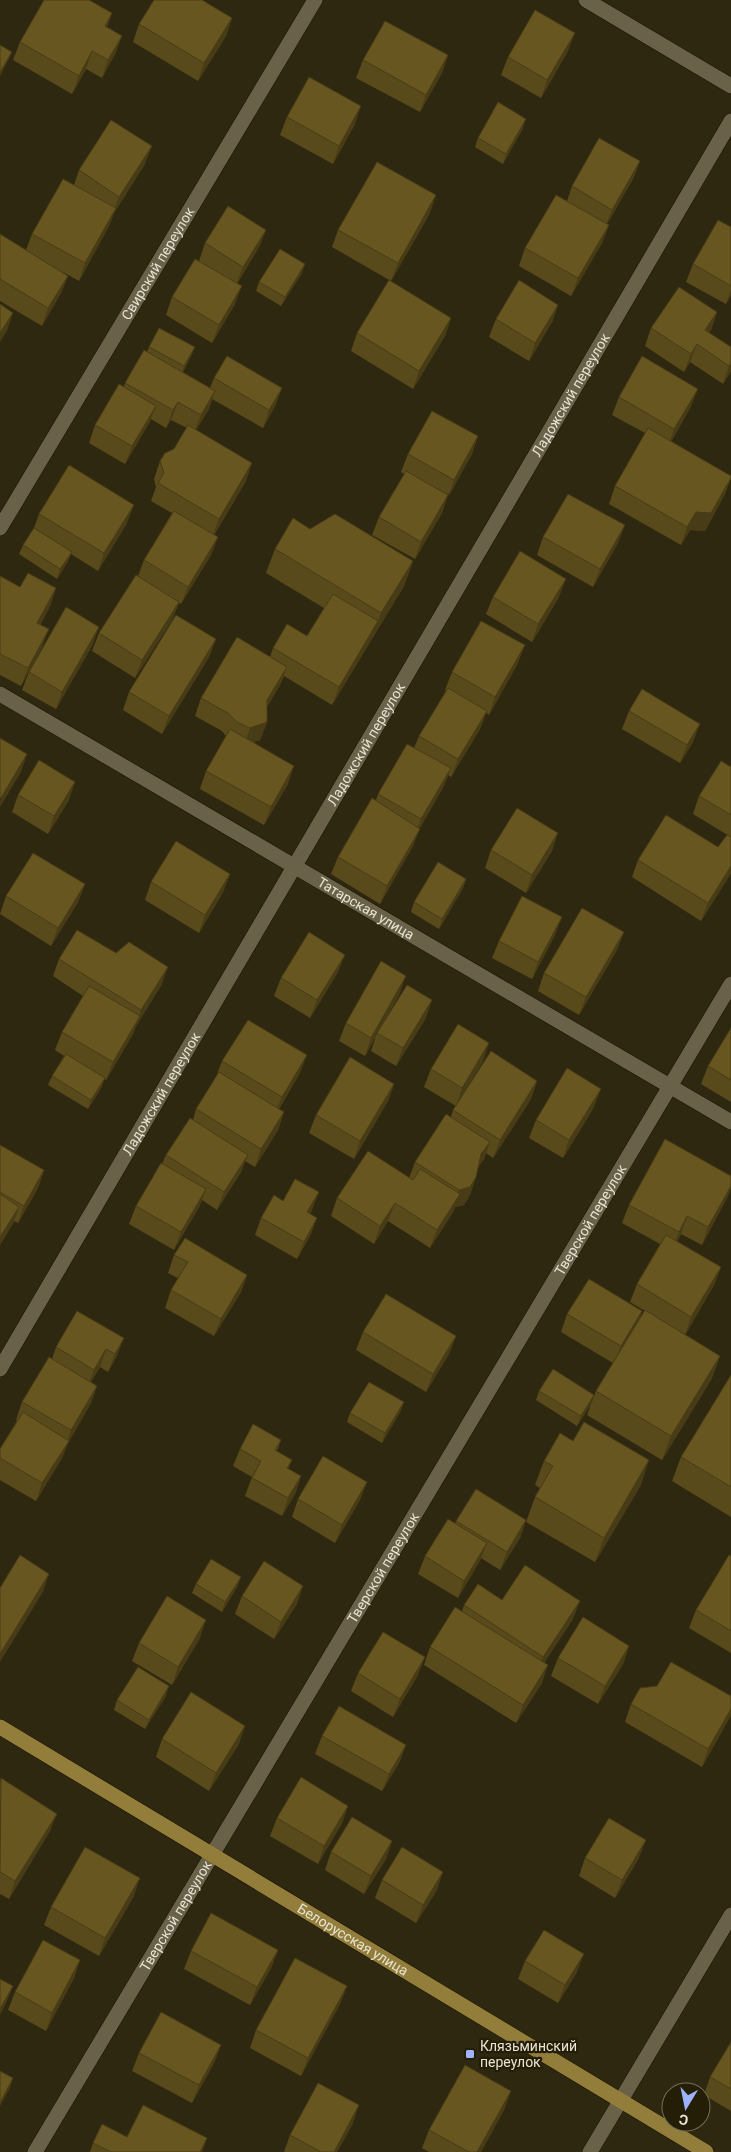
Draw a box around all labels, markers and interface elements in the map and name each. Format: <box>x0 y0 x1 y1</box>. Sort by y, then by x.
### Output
street label: Свирский переулок <box>118 204 198 323</box>
street label: Ладожский переулок <box>528 330 613 459</box>
street label: Ладожский переулок <box>324 680 408 809</box>
street label: Татарская улица <box>315 874 417 943</box>
street label: Ладожский переулок <box>119 1029 204 1158</box>
street label: Тверской переулок <box>551 1161 630 1278</box>
street label: Тверской переулок <box>344 1509 422 1626</box>
street label: Тверской переулок <box>137 1857 215 1974</box>
street label: Белорусская улица <box>295 1900 411 1979</box>
place label: Клязьминский переулок <box>480 2038 577 2070</box>
marker: Клязьминский переулок <box>464 2048 476 2060</box>
north arrow <box>661 2082 711 2132</box>
text: С <box>678 2111 690 2128</box>

